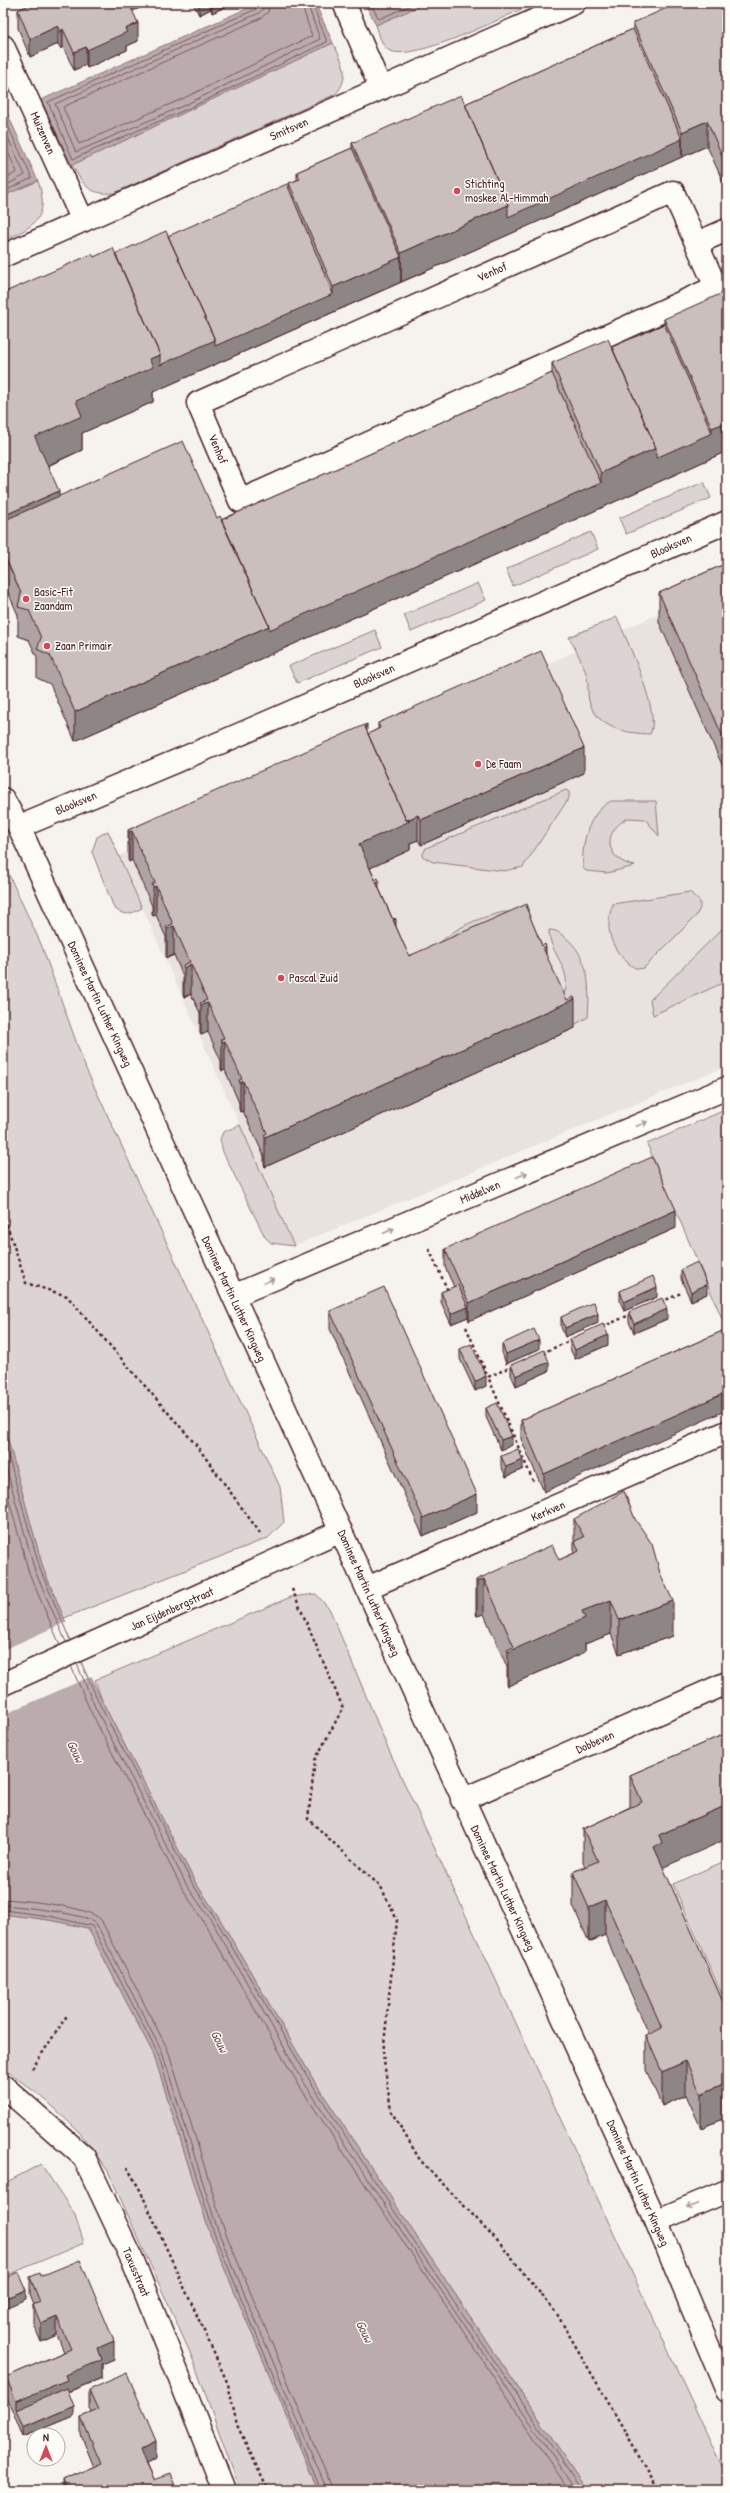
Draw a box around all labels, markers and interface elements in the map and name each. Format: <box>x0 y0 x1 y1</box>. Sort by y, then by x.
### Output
street label: Muizenven <box>27 109 60 157</box>
street label: Smitsven <box>267 113 311 144</box>
place label: Stichting moskee Al-Himmah <box>465 175 548 206</box>
marker: Stichting moskee Al-Himmah <box>452 186 462 196</box>
street label: Venhof <box>474 257 510 286</box>
street label: Venhof <box>205 431 233 467</box>
street label: Blooksven <box>647 529 694 562</box>
place label: Basic-Fit Zaandam <box>34 583 74 614</box>
marker: Basic-Fit Zaandam <box>21 594 31 604</box>
place label: Zaan Primair <box>55 637 112 654</box>
marker: Zaan Primair <box>42 641 52 651</box>
street label: Blooksven <box>350 659 397 692</box>
place label: De Faam <box>486 755 521 772</box>
marker: De Faam <box>473 759 483 769</box>
street label: Blooksven <box>52 786 99 819</box>
street label: Dominee Martin Luther Kingweg <box>64 938 137 1069</box>
place label: Pascal Zuid <box>289 969 338 986</box>
marker: Pascal Zuid <box>276 973 286 983</box>
one-way arrow <box>635 1120 647 1128</box>
one-way arrow <box>515 1171 527 1178</box>
street label: Middelven <box>457 1175 503 1208</box>
one-way arrow <box>383 1226 395 1234</box>
street label: Dominee Martin Luther Kingweg <box>198 1233 271 1364</box>
one-way arrow <box>263 1277 275 1284</box>
street label: Kerkven <box>528 1496 568 1525</box>
street label: Dominee Martin Luther Kingweg <box>334 1527 405 1659</box>
street label: Jan Eijdenbergstraat <box>127 1582 217 1635</box>
street label: Dobbeven <box>573 1726 617 1757</box>
water label: Gouw <box>63 1737 90 1767</box>
street label: Dominee Martin Luther Kingweg <box>467 1822 540 1953</box>
water label: Gouw <box>207 2027 234 2057</box>
street label: Dominee Martin Luther Kingweg <box>603 2117 674 2249</box>
one-way arrow <box>686 2203 698 2210</box>
street label: Taxusstraat <box>118 2245 155 2300</box>
water label: Gouw <box>352 2317 379 2347</box>
north arrow <box>26 2427 66 2467</box>
text: N <box>43 2430 49 2444</box>

